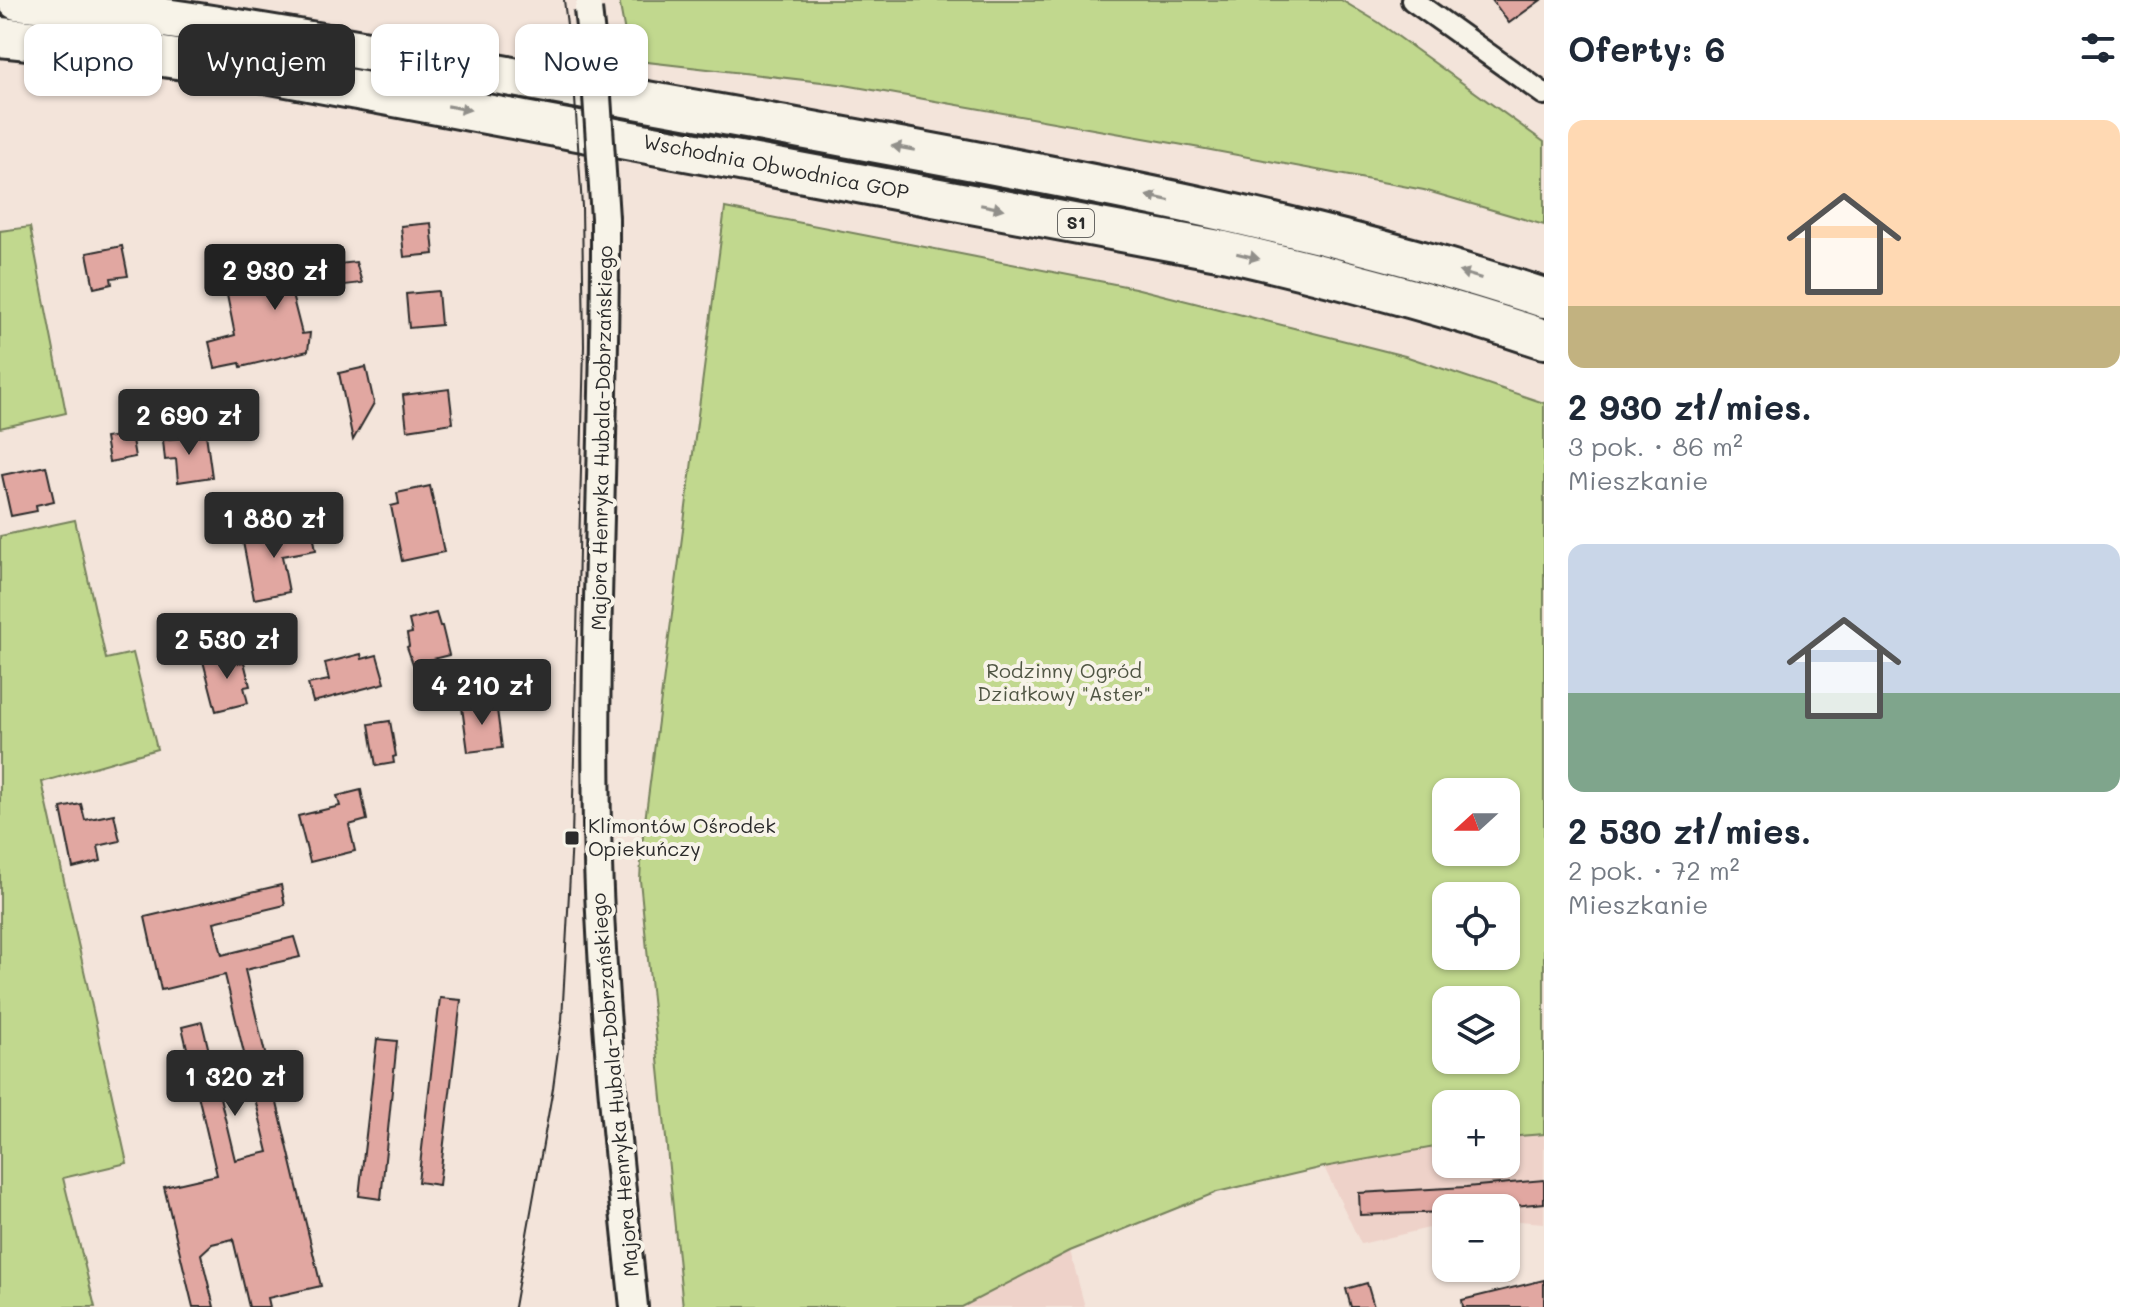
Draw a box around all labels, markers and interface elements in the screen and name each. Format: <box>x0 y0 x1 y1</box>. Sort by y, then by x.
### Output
chip: Kupno <box>24 24 162 96</box>
chip: Wynajem <box>178 24 355 96</box>
chip: Filtry <box>371 24 499 96</box>
chip: Nowe <box>515 24 648 96</box>
text: Oferty: 6 <box>1568 26 1725 71</box>
icon: filters <box>2076 26 2120 70</box>
one-way arrow <box>446 103 471 115</box>
street label: Wschodnia Obwodnica GOP <box>641 127 911 205</box>
one-way arrow <box>890 142 915 154</box>
icon: home <box>1772 172 1916 316</box>
one-way arrow <box>1145 191 1170 204</box>
one-way arrow <box>980 202 1005 214</box>
road number: S1 <box>1058 209 1094 237</box>
pin: 2 930 zł <box>192 244 358 312</box>
street label: Majora Henryka Hubala-Dobrzańskiego <box>585 245 617 631</box>
one-way arrow <box>1235 250 1260 263</box>
text: 2 930 zł <box>222 253 328 287</box>
one-way arrow <box>1457 268 1481 281</box>
text: 2 930 zł/mies. <box>1568 384 1812 429</box>
pin: 2 690 zł <box>106 389 272 457</box>
text: 2 690 zł <box>136 398 242 432</box>
text: 3 pok. · 86 m² <box>1568 429 1743 463</box>
text: Mieszkanie <box>1568 463 1708 497</box>
pin: 1 880 zł <box>191 492 357 560</box>
text: 1 880 zł <box>222 501 326 535</box>
icon: home <box>1772 596 1916 740</box>
pin: 2 530 zł <box>144 613 310 681</box>
text: 2 530 zł <box>175 622 279 656</box>
park label: Rodzinny Ogród Działkowy "Aster" <box>977 657 1151 706</box>
pin: 4 210 zł <box>399 659 565 727</box>
text: 4 210 zł <box>431 668 533 702</box>
north arrow <box>1432 778 1520 866</box>
map controls <box>1432 778 1520 1282</box>
text: 2 530 zł/mies. <box>1568 808 1811 853</box>
place label: Klimontów Ośrodek Opiekuńczy <box>588 812 776 861</box>
marker: Klimontów Ośrodek Opiekuńczy <box>563 829 581 847</box>
text: 2 pok. · 72 m² <box>1568 853 1740 887</box>
button: locate <box>1432 882 1520 970</box>
text: Mieszkanie <box>1568 887 1708 921</box>
street label: Majora Henryka Hubala-Dobrzańskiego <box>584 892 644 1278</box>
button: layers <box>1432 986 1520 1074</box>
pin: 1 320 zł <box>152 1050 318 1118</box>
text: 1 320 zł <box>184 1059 286 1093</box>
button: + <box>1432 1090 1520 1178</box>
button: − <box>1432 1194 1520 1282</box>

